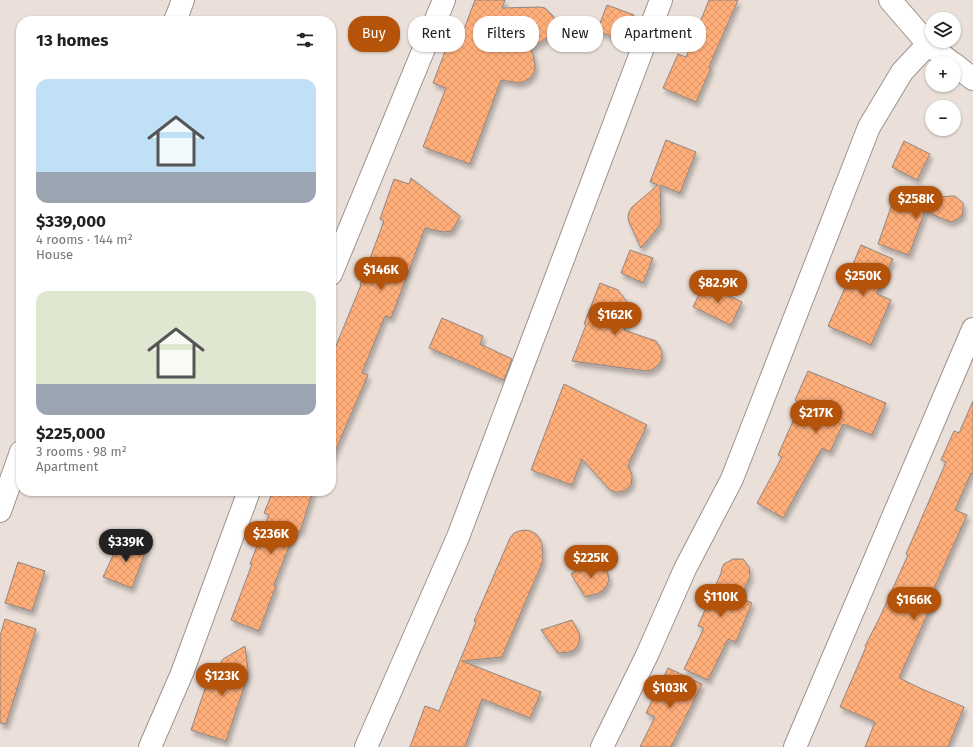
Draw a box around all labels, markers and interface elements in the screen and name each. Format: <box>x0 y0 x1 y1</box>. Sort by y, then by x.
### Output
map controls <box>925 12 961 136</box>
button: layers <box>925 12 961 48</box>
chip: Buy <box>348 16 400 52</box>
chip: Rent <box>408 16 465 52</box>
chip: Filters <box>473 16 539 52</box>
chip: New <box>547 16 603 52</box>
chip: Apartment <box>611 16 706 52</box>
icon: filters <box>294 29 316 51</box>
text: 13 homes <box>36 30 108 51</box>
button: + <box>925 56 961 92</box>
button: − <box>925 100 961 136</box>
icon: home <box>140 105 212 177</box>
pin: $258K <box>888 186 944 220</box>
text: $258K <box>898 191 934 206</box>
text: $339,000 <box>36 211 106 232</box>
text: 4 rooms · 144 m² <box>36 232 133 247</box>
text: House <box>36 247 73 262</box>
pin: $146K <box>353 257 409 291</box>
text: $146K <box>363 262 399 277</box>
pin: $250K <box>835 263 891 297</box>
text: $250K <box>845 268 881 283</box>
pin: $82.9K <box>685 270 751 304</box>
text: $82.9K <box>698 275 738 290</box>
pin: $162K <box>587 302 643 336</box>
text: $162K <box>598 307 632 322</box>
icon: home <box>140 317 212 389</box>
pin: $217K <box>788 400 844 434</box>
text: $217K <box>799 405 833 420</box>
text: $225,000 <box>36 423 106 444</box>
text: 3 rooms · 98 m² <box>36 444 127 459</box>
text: Apartment <box>36 459 98 474</box>
pin: $236K <box>243 521 299 555</box>
text: $236K <box>253 526 289 541</box>
pin: $339K <box>98 529 154 563</box>
text: $339K <box>108 534 144 549</box>
pin: $225K <box>563 545 619 579</box>
text: $225K <box>573 550 609 565</box>
pin: $110K <box>693 584 749 618</box>
pin: $166K <box>886 587 942 621</box>
text: $110K <box>704 589 738 604</box>
text: $166K <box>896 592 932 607</box>
pin: $123K <box>194 663 250 697</box>
text: $123K <box>205 668 239 683</box>
pin: $103K <box>642 675 698 709</box>
text: $103K <box>652 680 688 695</box>

